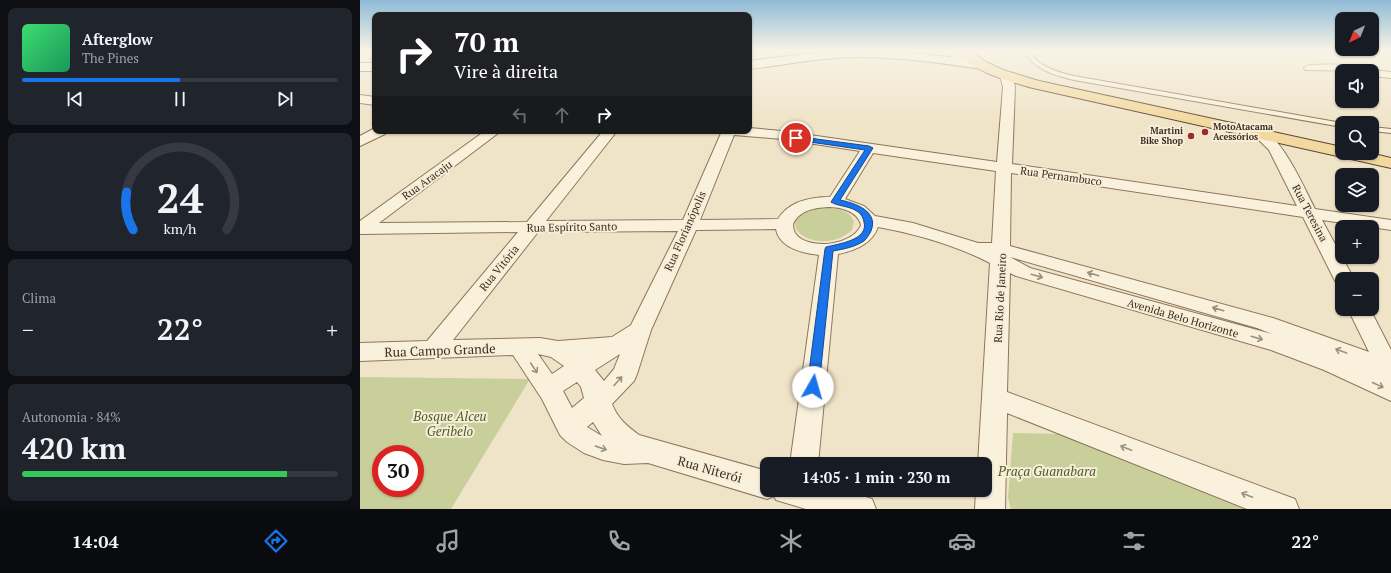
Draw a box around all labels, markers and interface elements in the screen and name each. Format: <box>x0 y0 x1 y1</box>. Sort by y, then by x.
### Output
north arrow <box>1335 12 1379 56</box>
map controls <box>1335 12 1379 316</box>
text: 70 m <box>454 23 519 60</box>
icon: right <box>388 28 440 80</box>
text: Afterglow <box>82 29 153 49</box>
text: The Pines <box>82 49 139 67</box>
text: Vire à direita <box>454 59 558 83</box>
button: sound <box>1335 64 1379 108</box>
icon: previous <box>64 88 86 110</box>
icon: pause <box>169 88 191 110</box>
icon: next <box>274 88 296 110</box>
icon: left <box>509 104 531 126</box>
icon: ahead <box>551 104 573 126</box>
icon: right <box>593 104 615 126</box>
button: search <box>1335 116 1379 160</box>
pin <box>779 121 813 155</box>
place label: MotoAtacama Acessórios <box>1213 121 1273 143</box>
place label: Martini Bike Shop <box>1140 125 1184 147</box>
icon: arrive <box>785 127 807 149</box>
marker: MotoAtacama Acessórios <box>1200 127 1210 137</box>
marker: Martini Bike Shop <box>1186 131 1196 141</box>
street label: Rua Aracaju <box>399 157 455 203</box>
street label: Rua Pernambuco <box>1019 163 1103 189</box>
button: layers <box>1335 168 1379 212</box>
text: 24 <box>156 170 204 225</box>
street label: Rua Teresina <box>1289 182 1331 245</box>
street label: Rua Florianópolis <box>661 189 709 273</box>
text: km/h <box>164 218 197 237</box>
street label: Rua Espírito Santo <box>526 219 618 235</box>
button: + <box>1335 220 1379 264</box>
street label: Rua Vitória <box>476 242 522 294</box>
street label: Rua Rio de Janeiro <box>991 253 1009 343</box>
one-way arrow <box>1087 270 1100 277</box>
button: − <box>1335 272 1379 316</box>
one-way arrow <box>1031 273 1044 281</box>
text: Clima <box>22 289 56 307</box>
street label: Avenida Belo Horizonte <box>1126 295 1241 341</box>
one-way arrow <box>1212 305 1225 312</box>
text: 22° <box>157 309 203 349</box>
text: − <box>22 315 34 344</box>
text: + <box>326 315 338 344</box>
one-way arrow <box>1250 335 1263 342</box>
street label: Rua Campo Grande <box>384 339 496 361</box>
one-way arrow <box>1336 346 1348 354</box>
one-way arrow <box>530 362 538 373</box>
position arrow <box>792 366 834 408</box>
one-way arrow <box>614 376 623 386</box>
one-way arrow <box>1372 382 1384 389</box>
park label: Bosque Alceu Geribelo <box>412 407 487 440</box>
text: Autonomia · 84% <box>22 408 121 426</box>
text: 420 km <box>22 428 126 468</box>
one-way arrow <box>595 444 607 452</box>
one-way arrow <box>1121 444 1133 452</box>
speed limit sign: 30 <box>372 445 424 497</box>
street label: Rua Niterói <box>676 451 744 487</box>
park label: Praça Guanabara <box>997 462 1096 480</box>
text: 14:05 · 1 min · 230 m <box>802 467 950 487</box>
one-way arrow <box>1242 490 1254 498</box>
icon: directions <box>262 527 290 555</box>
icon: music <box>434 527 462 555</box>
icon: phone <box>605 527 633 555</box>
icon: climate <box>777 527 805 555</box>
icon: car <box>948 527 976 555</box>
icon: filters <box>1120 527 1148 555</box>
text: 14:04 <box>72 529 119 553</box>
text: 22° <box>1291 529 1319 553</box>

